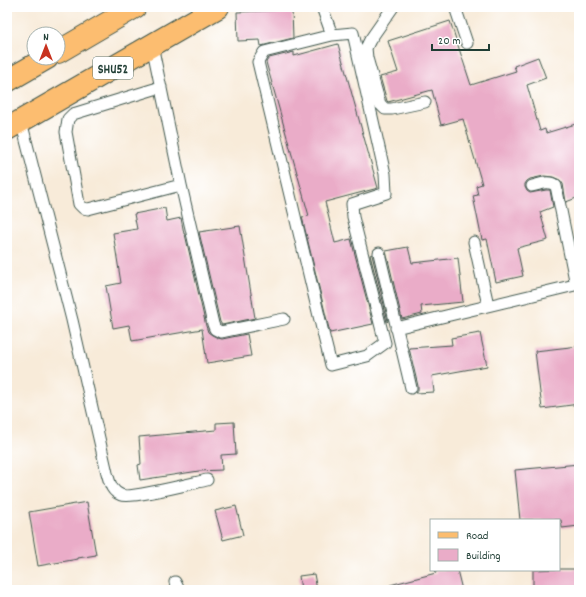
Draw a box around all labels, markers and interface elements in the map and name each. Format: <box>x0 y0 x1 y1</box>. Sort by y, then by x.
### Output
north arrow <box>26 26 66 66</box>
scale bar <box>432 26 489 52</box>
text: N <box>43 30 49 46</box>
text: 20 m <box>438 33 461 50</box>
road number: SHU52 <box>93 57 133 79</box>
legend <box>430 519 560 571</box>
text: Road <box>466 528 488 545</box>
text: Building <box>466 548 501 565</box>

